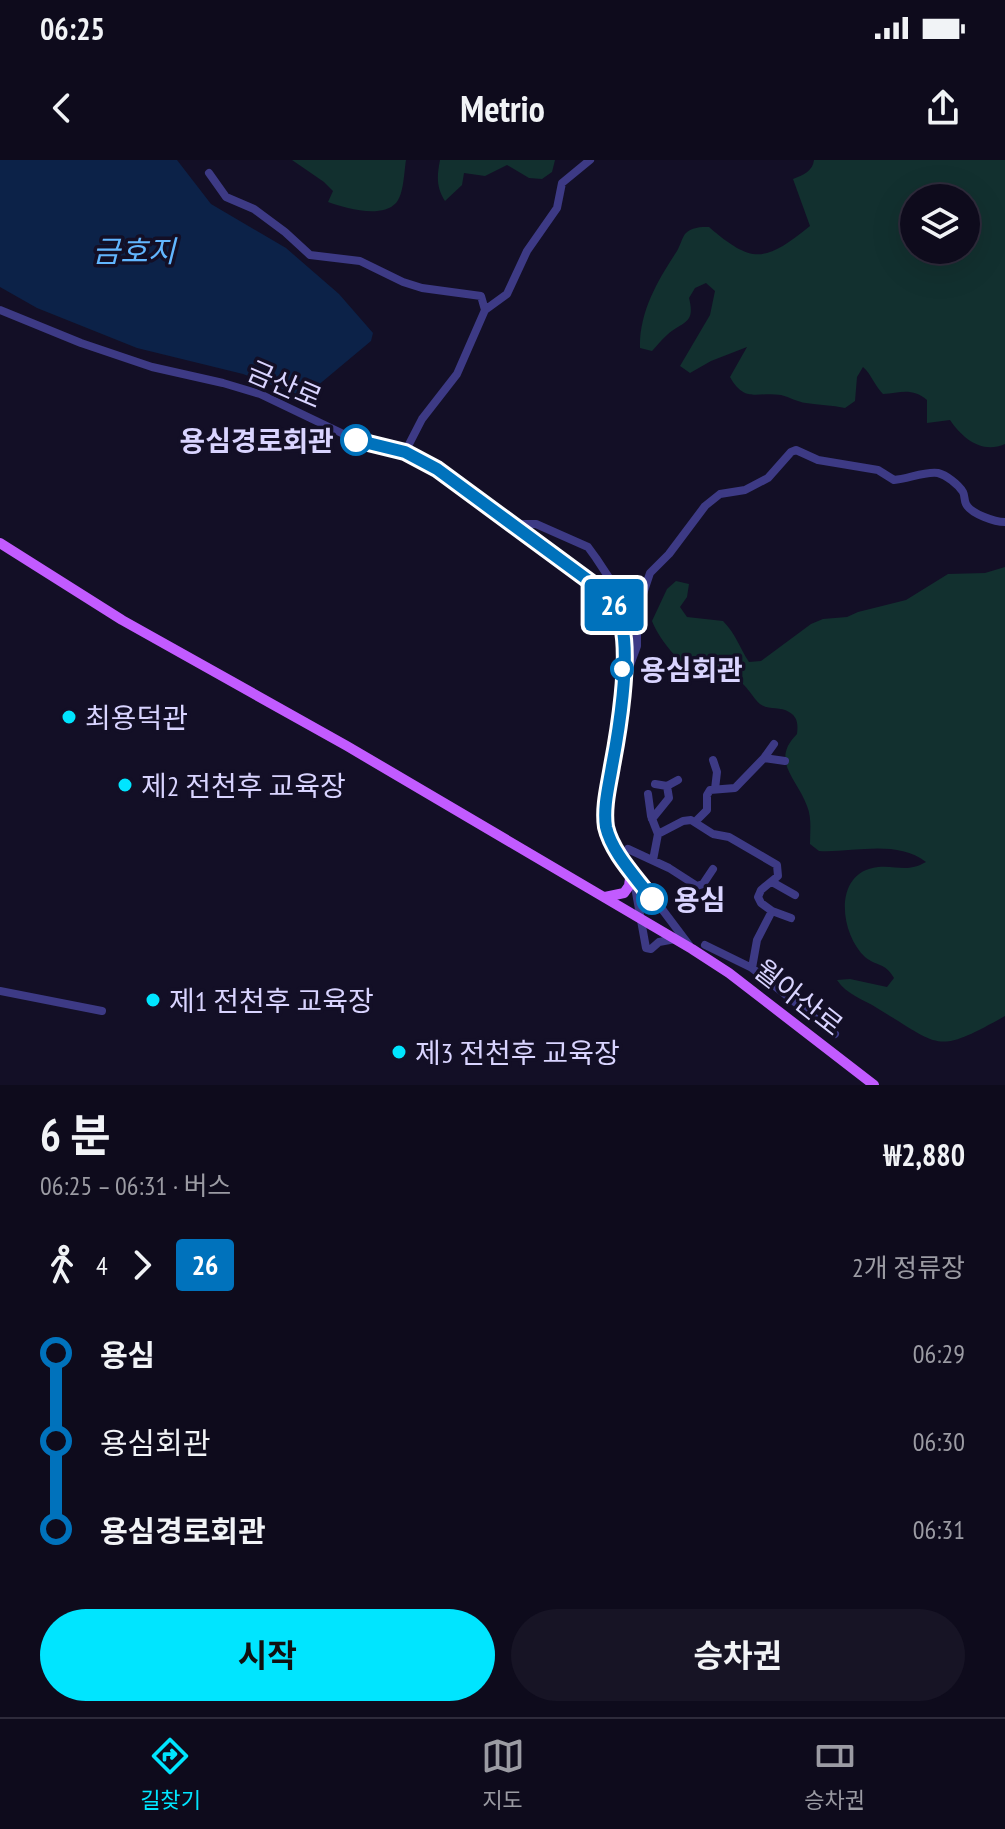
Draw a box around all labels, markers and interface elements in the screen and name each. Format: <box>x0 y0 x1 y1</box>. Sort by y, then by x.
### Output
text: 06:25 <box>40 9 105 48</box>
text: Metrio <box>460 85 545 132</box>
icon: back <box>40 86 84 130</box>
icon: share <box>921 86 965 130</box>
map controls <box>900 184 980 264</box>
button: layers <box>900 184 980 264</box>
water label: 금호지 <box>93 231 178 270</box>
street label: 금산로 <box>242 352 328 416</box>
place label: 용심경로회관 <box>179 422 334 459</box>
marker: 용심경로회관 <box>341 425 371 455</box>
line badge: 26 <box>578 579 650 631</box>
text: 26 <box>601 586 627 623</box>
place label: 용심회관 <box>640 651 743 688</box>
marker: 용심회관 <box>611 658 633 680</box>
place label: 최용덕관 <box>85 699 188 736</box>
marker: 최용덕관 <box>60 708 78 726</box>
place label: 제2 전천후 교육장 <box>141 767 346 804</box>
marker: 제2 전천후 교육장 <box>116 776 134 794</box>
place label: 용심 <box>674 881 726 918</box>
marker: 용심 <box>637 884 667 914</box>
street label: 월아산로 <box>747 951 851 1043</box>
place label: 제1 전천후 교육장 <box>169 982 374 1019</box>
marker: 제1 전천후 교육장 <box>144 991 162 1009</box>
place label: 제3 전천후 교육장 <box>415 1034 620 1071</box>
marker: 제3 전천후 교육장 <box>390 1043 408 1061</box>
text: 6 분 <box>40 1106 111 1163</box>
text: ₩2,880 <box>883 1135 965 1174</box>
text: 06:25 – 06:31 · 버스 <box>40 1169 232 1202</box>
icon: walk <box>40 1243 84 1287</box>
icon: forward <box>120 1243 164 1287</box>
text: 26 <box>192 1246 218 1283</box>
text: 4 <box>96 1249 108 1282</box>
text: 2개 정류장 <box>852 1251 965 1284</box>
text: 용심 <box>100 1335 155 1374</box>
text: 06:29 <box>913 1337 965 1370</box>
text: 용심회관 <box>100 1423 210 1462</box>
text: 06:30 <box>913 1425 965 1458</box>
text: 용심경로회관 <box>100 1511 266 1550</box>
text: 06:31 <box>913 1513 965 1546</box>
button: 시작 <box>40 1609 495 1701</box>
button: 승차권 <box>511 1609 965 1701</box>
tab: 길찾기 <box>140 1734 201 1814</box>
tab: 지도 <box>481 1734 525 1814</box>
tab: 승차권 <box>804 1734 865 1814</box>

